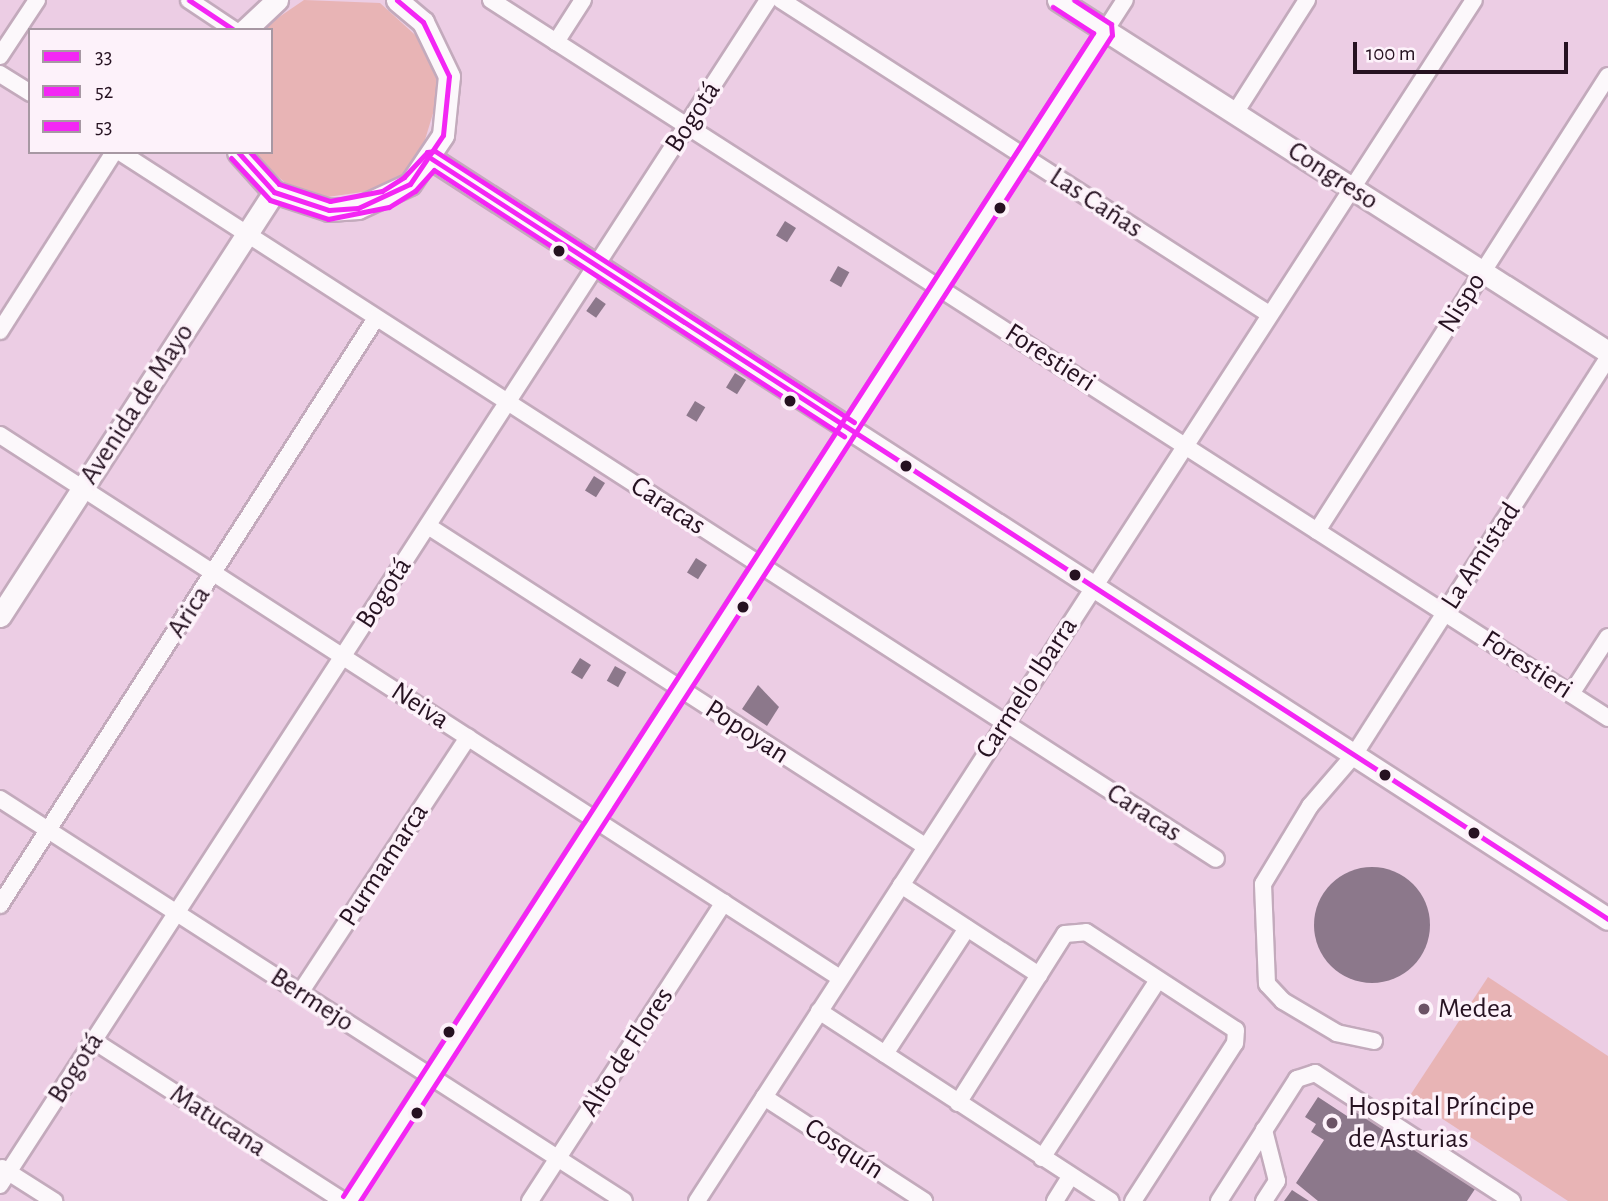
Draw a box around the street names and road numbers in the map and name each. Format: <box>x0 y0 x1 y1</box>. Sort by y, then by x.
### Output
street label: Bogotá <box>658 75 728 159</box>
street label: Congreso <box>1281 134 1385 218</box>
street label: Las Cañas <box>1043 160 1149 246</box>
street label: Nispo <box>1431 267 1493 339</box>
street label: Forestieri <box>998 316 1102 400</box>
street label: Avenida de Mayo <box>73 317 201 491</box>
street label: Caracas <box>624 469 712 543</box>
street label: La Amistad <box>1434 496 1528 616</box>
street label: Bogotá <box>349 551 419 635</box>
street label: Arica <box>160 580 218 644</box>
street label: Carmelo Ibarra <box>969 611 1085 765</box>
street label: Forestieri <box>1475 623 1579 707</box>
street label: Neiva <box>385 675 455 737</box>
street label: Popoyan <box>699 692 795 772</box>
street label: Caracas <box>1100 776 1188 850</box>
street label: Purmamarca <box>332 797 436 933</box>
street label: Bermejo <box>264 961 360 1039</box>
street label: Alto de Flores <box>573 981 681 1123</box>
street label: Bogotá <box>41 1026 111 1110</box>
street label: Matucana <box>163 1077 273 1165</box>
street label: Cosquín <box>798 1111 890 1187</box>

